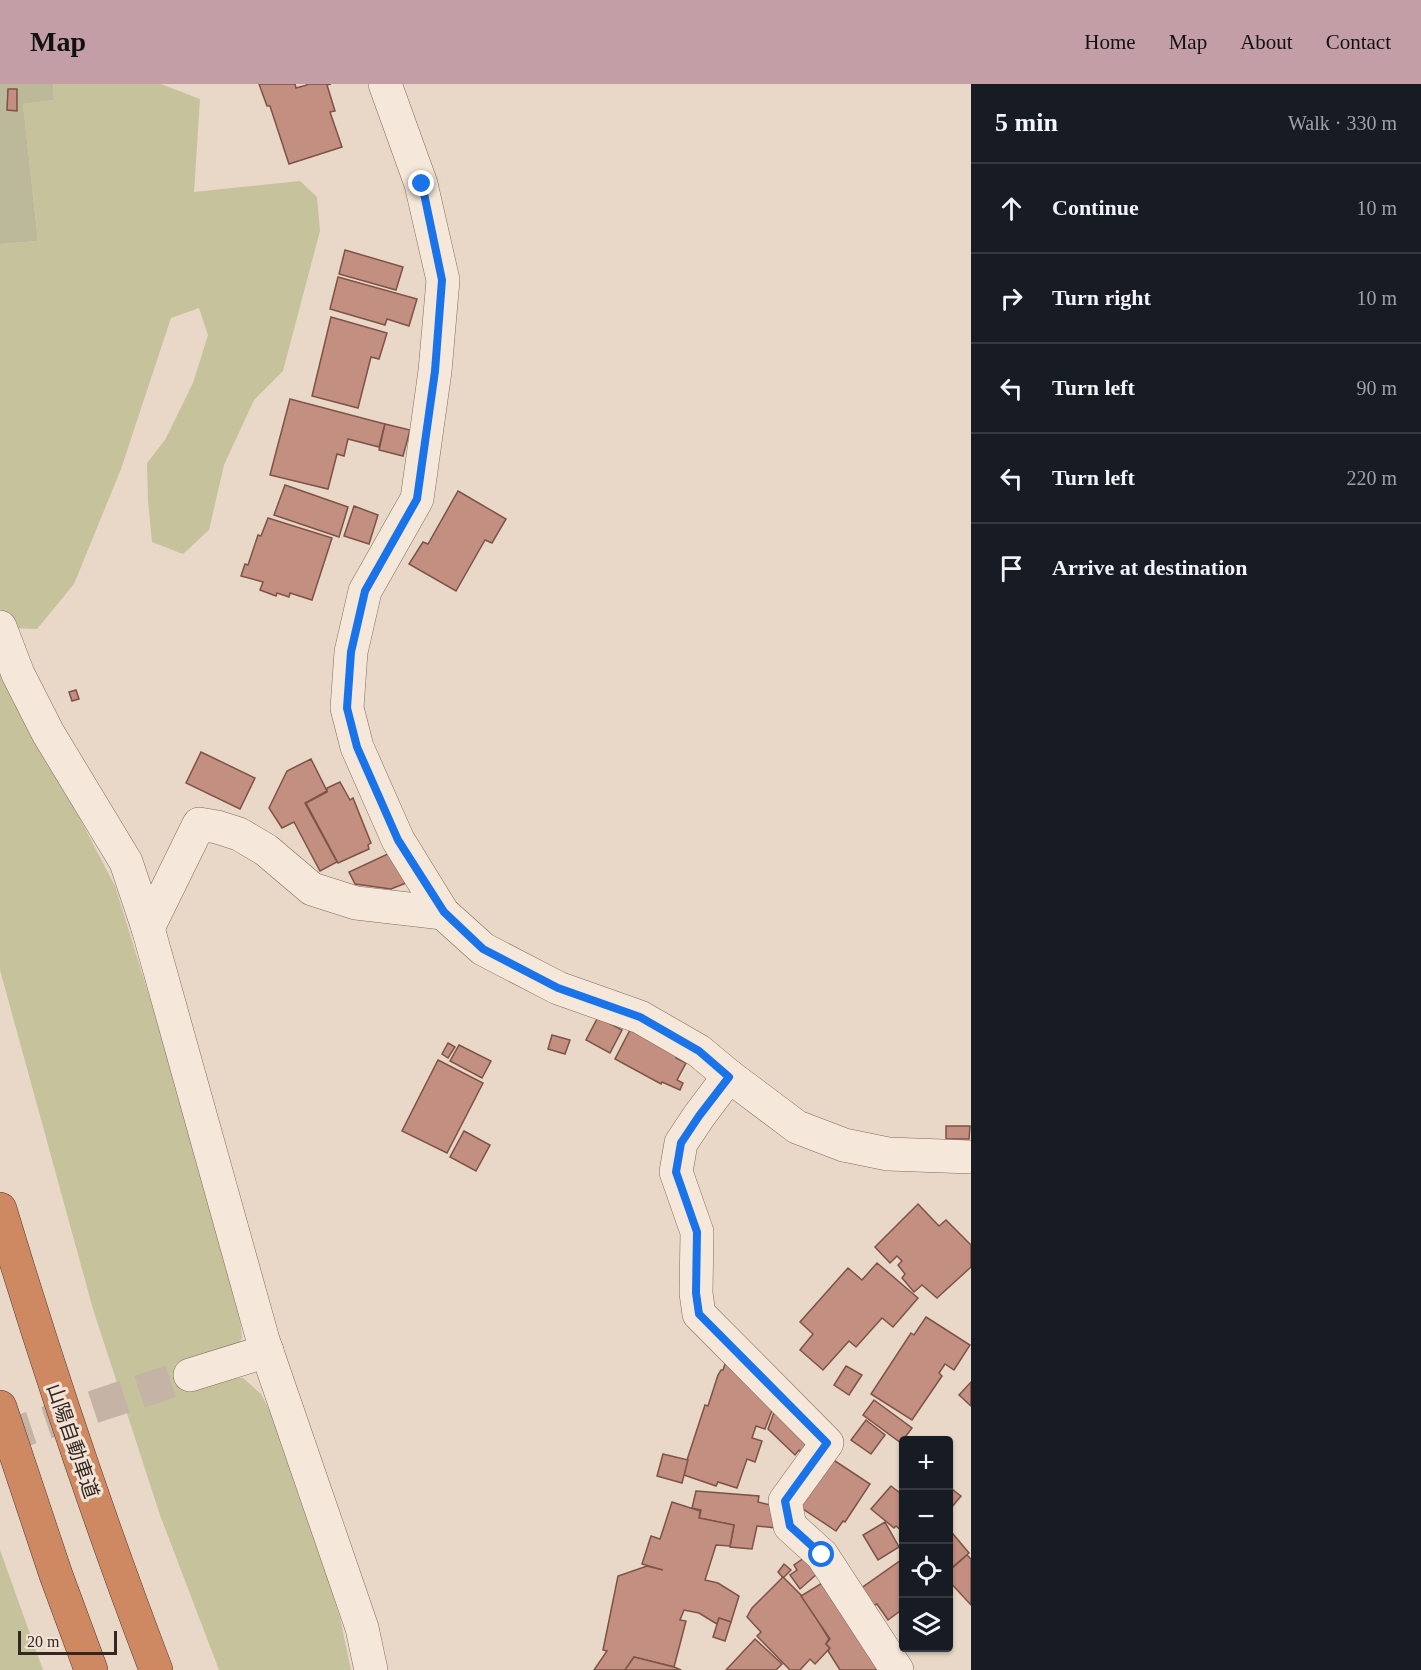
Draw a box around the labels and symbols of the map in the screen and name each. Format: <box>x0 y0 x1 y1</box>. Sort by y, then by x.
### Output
route end <box>408 170 434 196</box>
street label: 山陽自動車道 <box>43 1381 103 1501</box>
route start <box>808 1541 834 1567</box>
scale bar <box>18 1628 117 1656</box>

